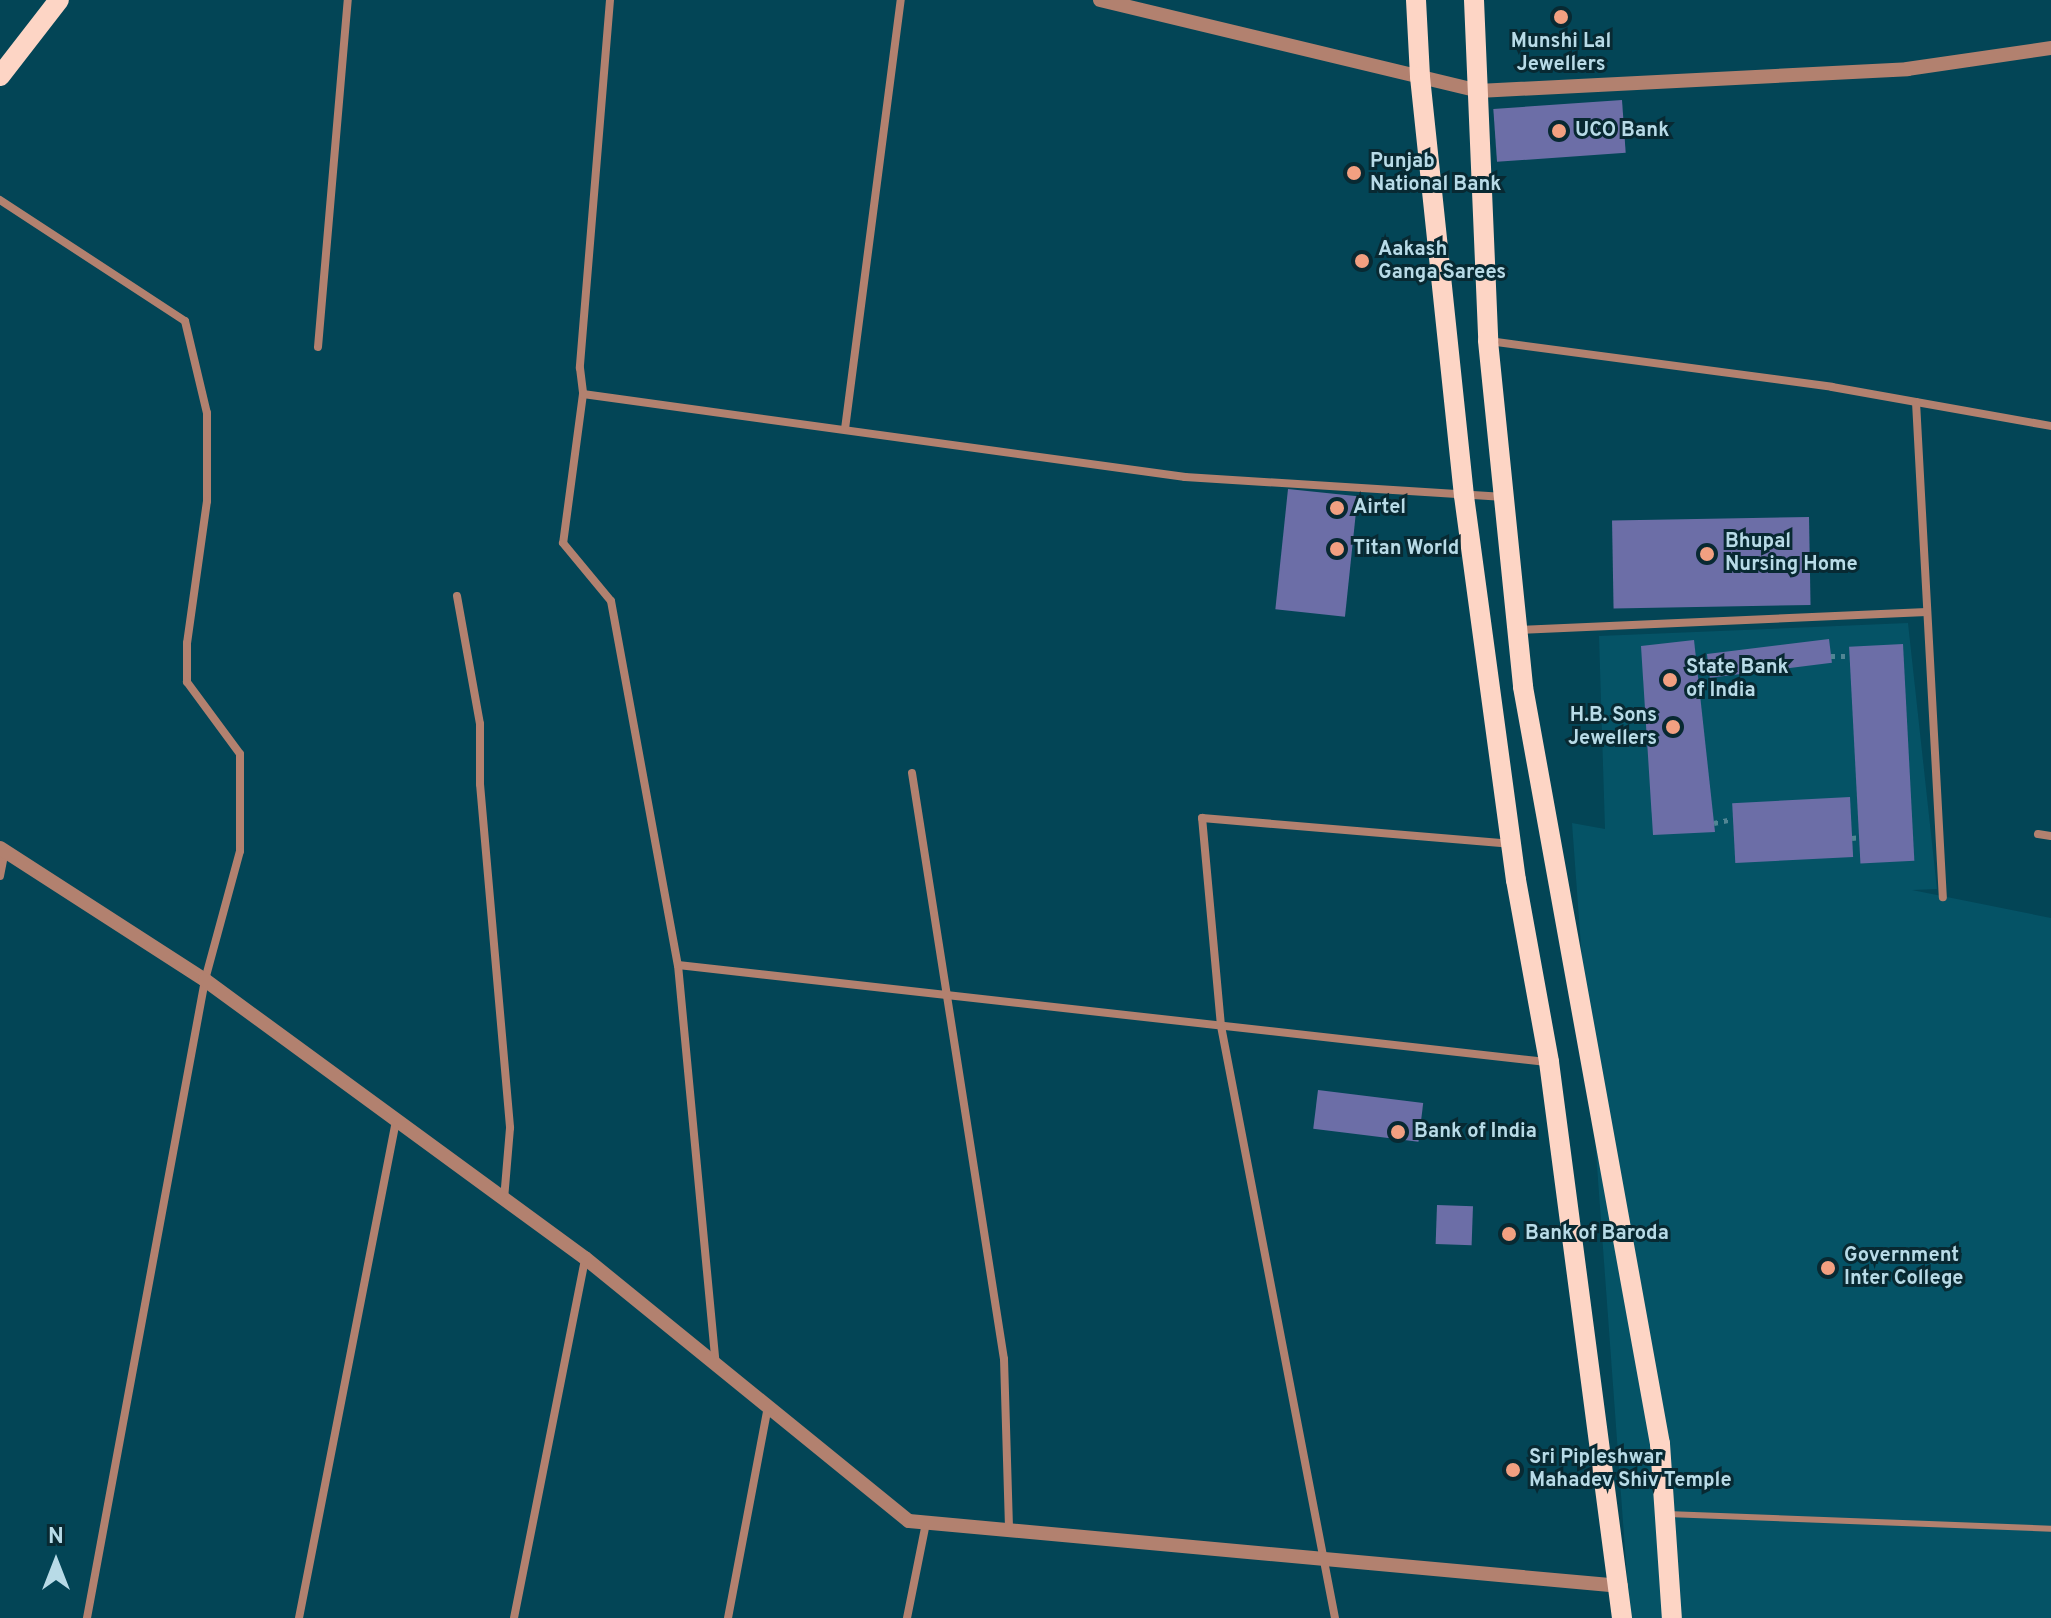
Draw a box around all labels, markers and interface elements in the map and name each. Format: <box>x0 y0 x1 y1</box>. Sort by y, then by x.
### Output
marker: Munshi Lal Jewellers <box>1552 8 1570 26</box>
place label: Munshi Lal Jewellers <box>1511 30 1611 77</box>
place label: UCO Bank <box>1575 119 1669 143</box>
marker: UCO Bank <box>1550 122 1568 140</box>
place label: Punjab National Bank <box>1370 150 1502 197</box>
marker: Punjab National Bank <box>1345 164 1363 182</box>
place label: Aakash Ganga Sarees <box>1378 238 1506 285</box>
marker: Aakash Ganga Sarees <box>1353 252 1371 270</box>
place label: Airtel <box>1353 496 1406 520</box>
marker: Airtel <box>1328 499 1346 517</box>
place label: Bhupal Nursing Home <box>1725 530 1858 577</box>
place label: Titan World <box>1353 537 1459 561</box>
marker: Titan World <box>1328 540 1346 558</box>
marker: Bhupal Nursing Home <box>1696 543 1718 565</box>
place label: State Bank of India <box>1686 656 1789 703</box>
marker: State Bank of India <box>1661 671 1679 689</box>
place label: H.B. Sons Jewellers <box>1568 704 1657 751</box>
marker: H.B. Sons Jewellers <box>1664 718 1682 736</box>
place label: Bank of India <box>1414 1120 1537 1144</box>
marker: Bank of India <box>1389 1123 1407 1141</box>
place label: Bank of Baroda <box>1525 1222 1669 1246</box>
marker: Bank of Baroda <box>1500 1225 1518 1243</box>
place label: Government Inter College <box>1844 1244 1963 1291</box>
marker: Government Inter College <box>1819 1259 1837 1277</box>
place label: Sri Pipleshwar Mahadev Shiv Temple <box>1529 1446 1731 1493</box>
marker: Sri Pipleshwar Mahadev Shiv Temple <box>1504 1461 1522 1479</box>
north arrow <box>16 1522 96 1602</box>
text: N <box>48 1524 64 1551</box>

